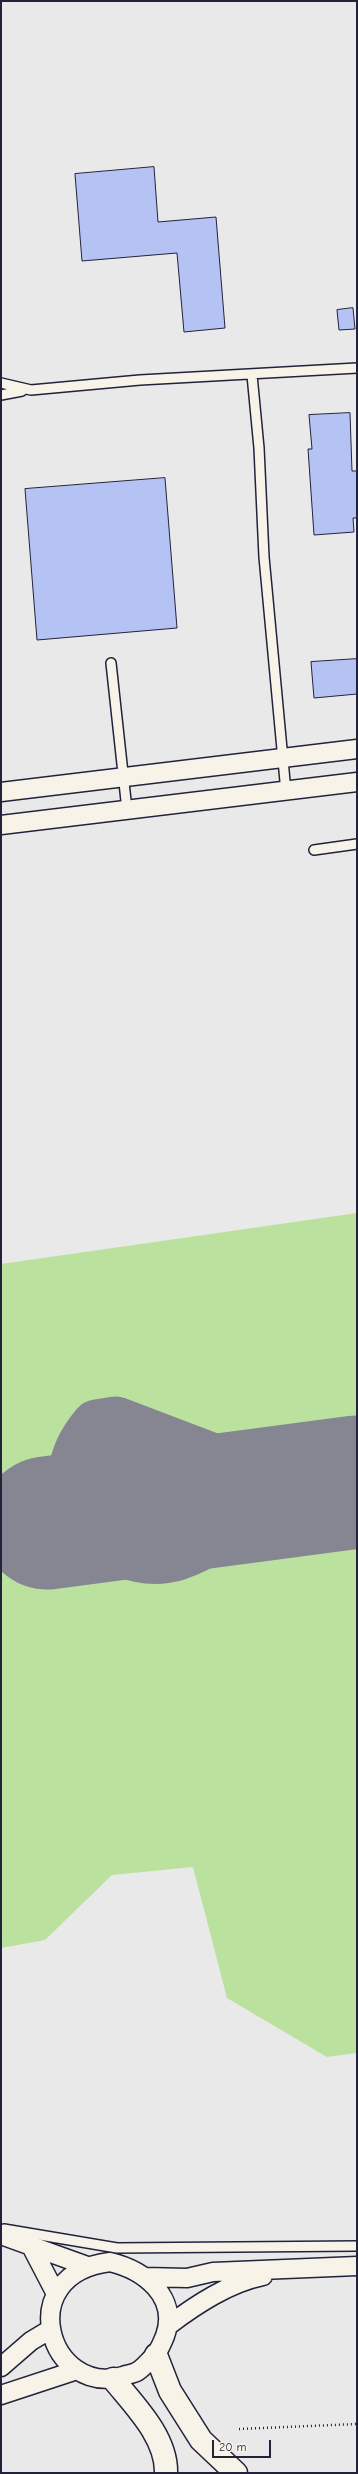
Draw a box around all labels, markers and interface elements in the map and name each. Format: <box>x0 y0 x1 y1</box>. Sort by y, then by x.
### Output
scale bar <box>214 2432 273 2458</box>
text: 20 m <box>219 2440 247 2454</box>

